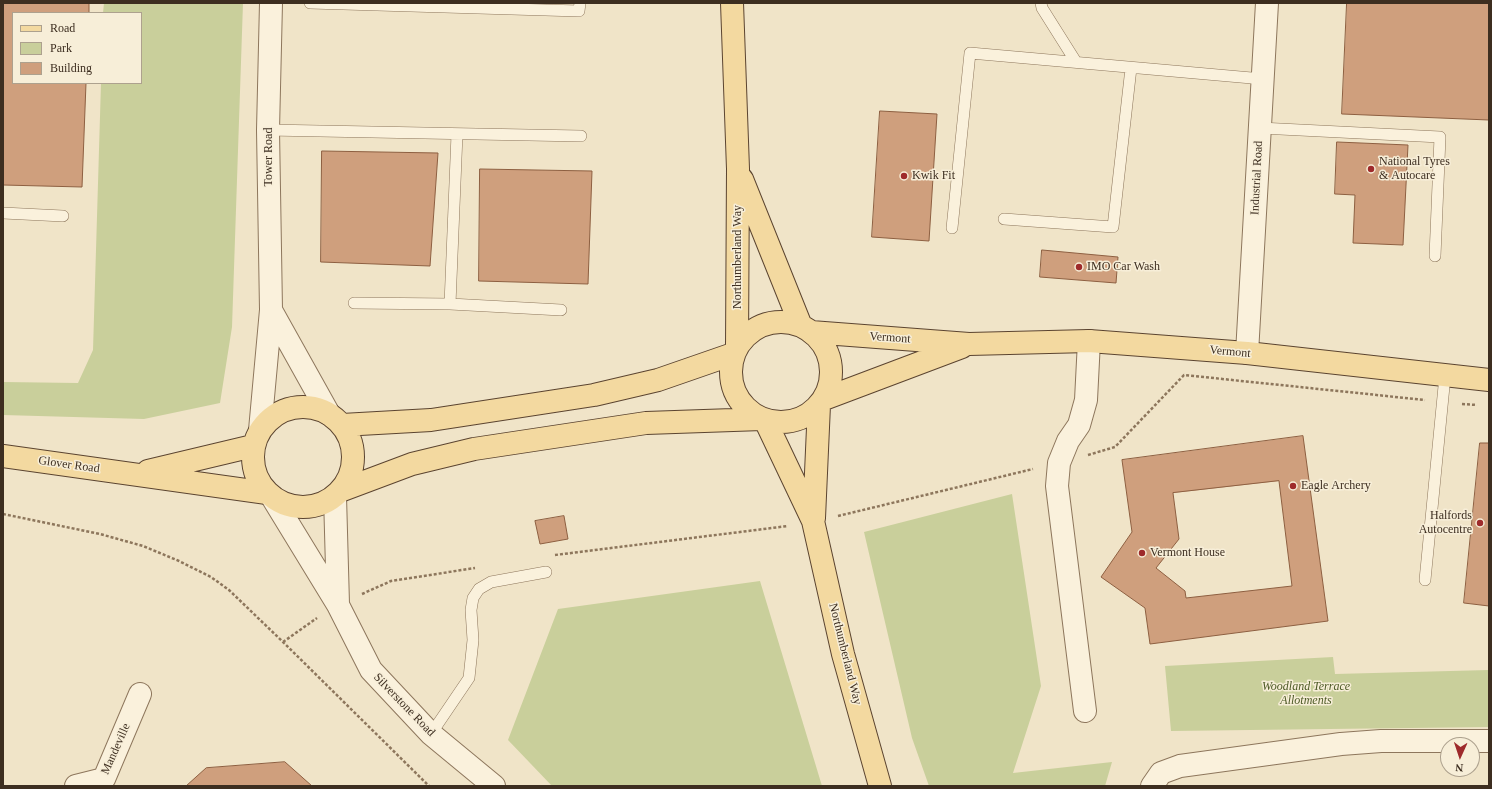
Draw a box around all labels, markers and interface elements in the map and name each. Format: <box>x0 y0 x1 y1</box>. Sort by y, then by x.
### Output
legend <box>12 12 142 84</box>
text: Road <box>50 21 75 35</box>
text: Park <box>50 41 72 55</box>
text: Building <box>50 61 92 75</box>
street label: Tower Road <box>262 128 276 186</box>
street label: Industrial Road <box>1248 141 1266 215</box>
place label: National Tyres & Autocare <box>1379 155 1450 183</box>
marker: National Tyres & Autocare <box>1366 164 1376 174</box>
place label: Kwik Fit <box>912 169 955 183</box>
marker: Kwik Fit <box>899 171 909 181</box>
street label: Northumberland Way <box>731 205 745 309</box>
place label: IMO Car Wash <box>1087 260 1160 274</box>
marker: IMO Car Wash <box>1074 262 1084 272</box>
street label: Vermont <box>869 329 911 347</box>
street label: Vermont <box>1209 343 1251 361</box>
street label: Glover Road <box>37 454 101 476</box>
place label: Eagle Archery <box>1301 479 1371 493</box>
marker: Eagle Archery <box>1288 481 1298 491</box>
place label: Halfords Autocentre <box>1419 509 1472 537</box>
marker: Halfords Autocentre <box>1475 518 1485 528</box>
place label: Vermont House <box>1150 546 1225 560</box>
marker: Vermont House <box>1137 548 1147 558</box>
street label: Northumberland Way <box>825 602 865 706</box>
street label: Silverstone Road <box>370 670 438 740</box>
park label: Woodland Terrace Allotments <box>1262 680 1350 708</box>
street label: Mandeville <box>98 721 134 777</box>
north arrow <box>1440 737 1480 777</box>
text: N <box>1455 762 1464 774</box>

